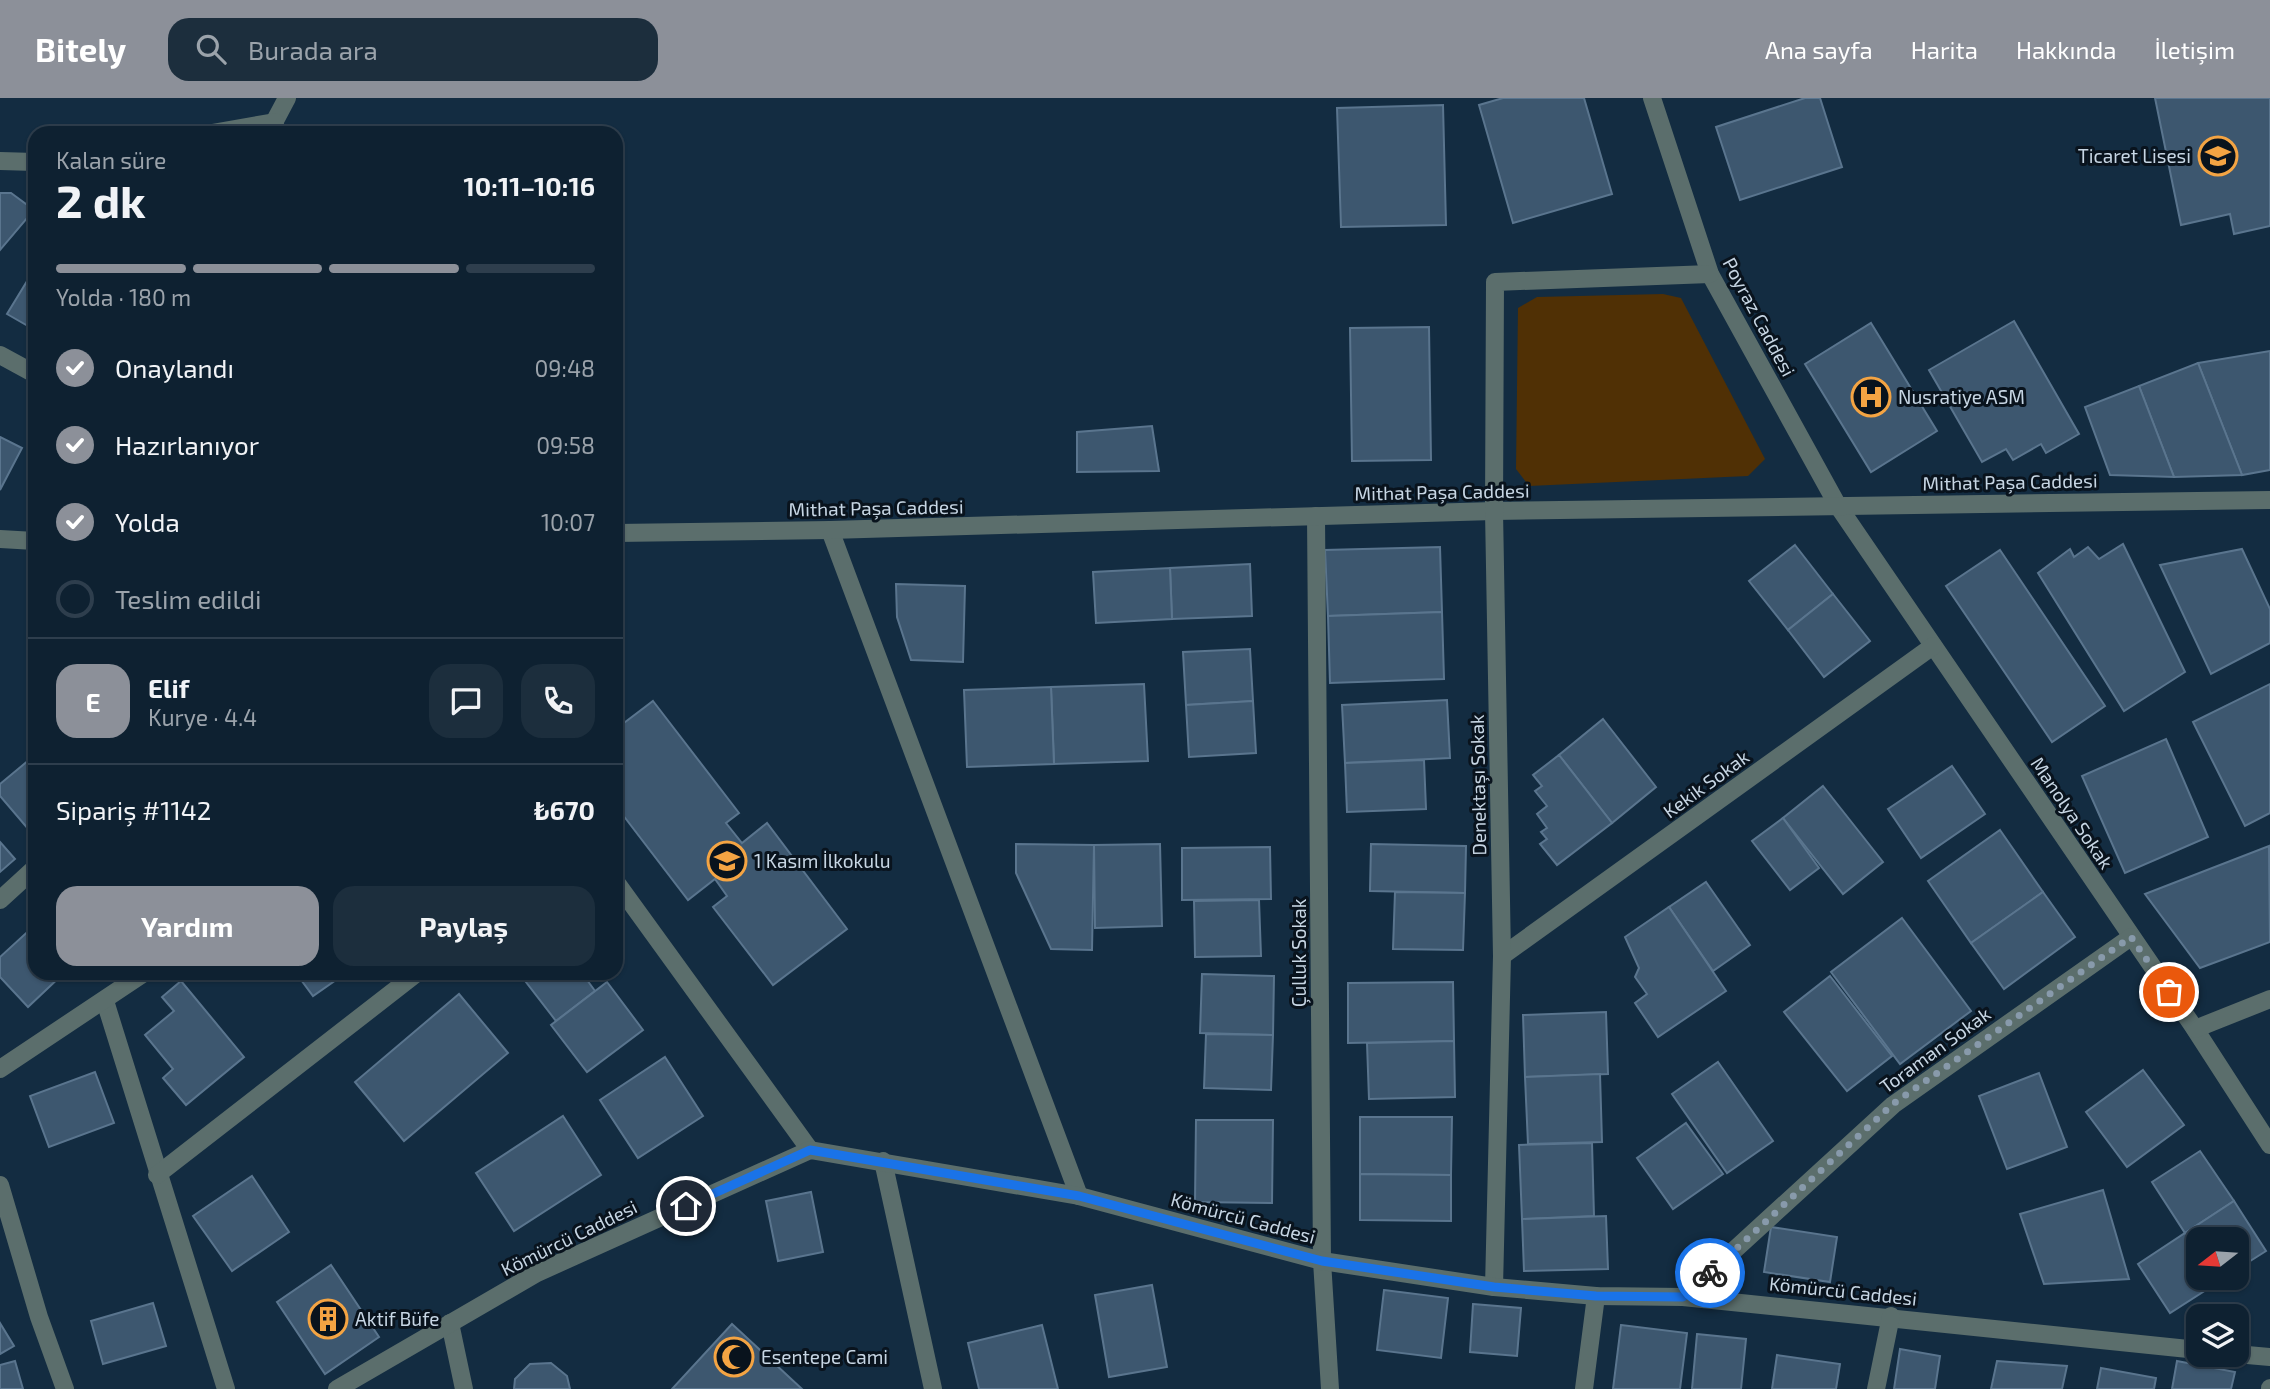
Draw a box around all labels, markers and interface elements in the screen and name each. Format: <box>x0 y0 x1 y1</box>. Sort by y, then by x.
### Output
search box <box>168 18 658 81</box>
text: Bitely <box>35 29 126 69</box>
icon: search <box>192 30 230 68</box>
text: Burada ara <box>248 34 378 65</box>
text: Ana sayfa <box>1765 35 1873 64</box>
text: Harita <box>1911 35 1978 64</box>
text: Hakkında <box>2016 35 2116 64</box>
text: İletişim <box>2154 35 2235 64</box>
school or university icon: Ticaret Lisesi <box>2197 135 2239 177</box>
place label: Ticaret Lisesi <box>2078 144 2191 167</box>
text: Kalan süre <box>56 146 166 174</box>
text: 10:11–10:16 <box>464 170 595 201</box>
text: 2 dk <box>56 172 146 227</box>
street label: Poyraz Caddesi <box>1718 253 1800 380</box>
text: Yolda · 180 m <box>56 283 191 311</box>
icon: check <box>56 349 94 387</box>
text: Onaylandı <box>115 352 234 383</box>
text: 09:48 <box>534 354 595 382</box>
hospital icon: Nusratiye ASM <box>1850 376 1892 418</box>
place label: Nusratiye ASM <box>1898 385 2025 408</box>
icon: check <box>56 426 94 464</box>
text: Hazırlanıyor <box>115 429 259 460</box>
text: 09:58 <box>536 431 595 459</box>
street label: Mithat Paşa Caddesi <box>1922 468 2098 496</box>
street label: Mithat Paşa Caddesi <box>1354 478 1530 506</box>
street label: Mithat Paşa Caddesi <box>788 494 964 522</box>
icon: check <box>56 503 94 541</box>
text: Yolda <box>115 506 180 537</box>
text: 10:07 <box>541 508 595 536</box>
text: Teslim edildi <box>115 583 262 614</box>
button: chat <box>429 664 503 738</box>
button: phone <box>521 664 595 738</box>
text: Elif <box>148 672 189 703</box>
text: E <box>85 686 101 717</box>
text: Kurye · 4.4 <box>148 703 257 731</box>
street label: Denektaşı Sokak <box>1465 714 1491 856</box>
street label: Kekik Sokak <box>1658 745 1753 822</box>
street label: Manolya Sokak <box>2027 752 2118 873</box>
text: Sipariş #1142 <box>56 794 211 825</box>
text: ₺670 <box>534 794 595 825</box>
school or university icon: 1 Kasım İlkokulu <box>706 840 748 882</box>
place label: 1 Kasım İlkokulu <box>754 849 891 872</box>
button: Yardım <box>56 886 319 966</box>
button: Paylaş <box>333 886 595 966</box>
street label: Çulluk Sokak <box>1287 898 1311 1007</box>
pin <box>2139 962 2199 1022</box>
icon: bag <box>2150 973 2188 1011</box>
street label: Toraman Sokak <box>1875 1002 1995 1098</box>
pin <box>656 1176 716 1236</box>
icon: home <box>667 1187 705 1225</box>
street label: Kömürcü Caddesi <box>1168 1187 1318 1248</box>
street label: Kömürcü Caddesi <box>497 1195 641 1280</box>
north arrow <box>2186 1227 2249 1290</box>
map controls <box>2186 1227 2249 1367</box>
courier <box>1675 1238 1745 1308</box>
icon: bike <box>1691 1254 1729 1292</box>
street label: Kömürcü Caddesi <box>1768 1271 1918 1310</box>
building icon: Aktif Büfe <box>307 1298 349 1340</box>
button: layers <box>2186 1304 2249 1367</box>
place label: Aktif Büfe <box>355 1307 439 1330</box>
mosque icon: Esentepe Cami <box>713 1336 755 1378</box>
place label: Esentepe Cami <box>761 1345 888 1368</box>

